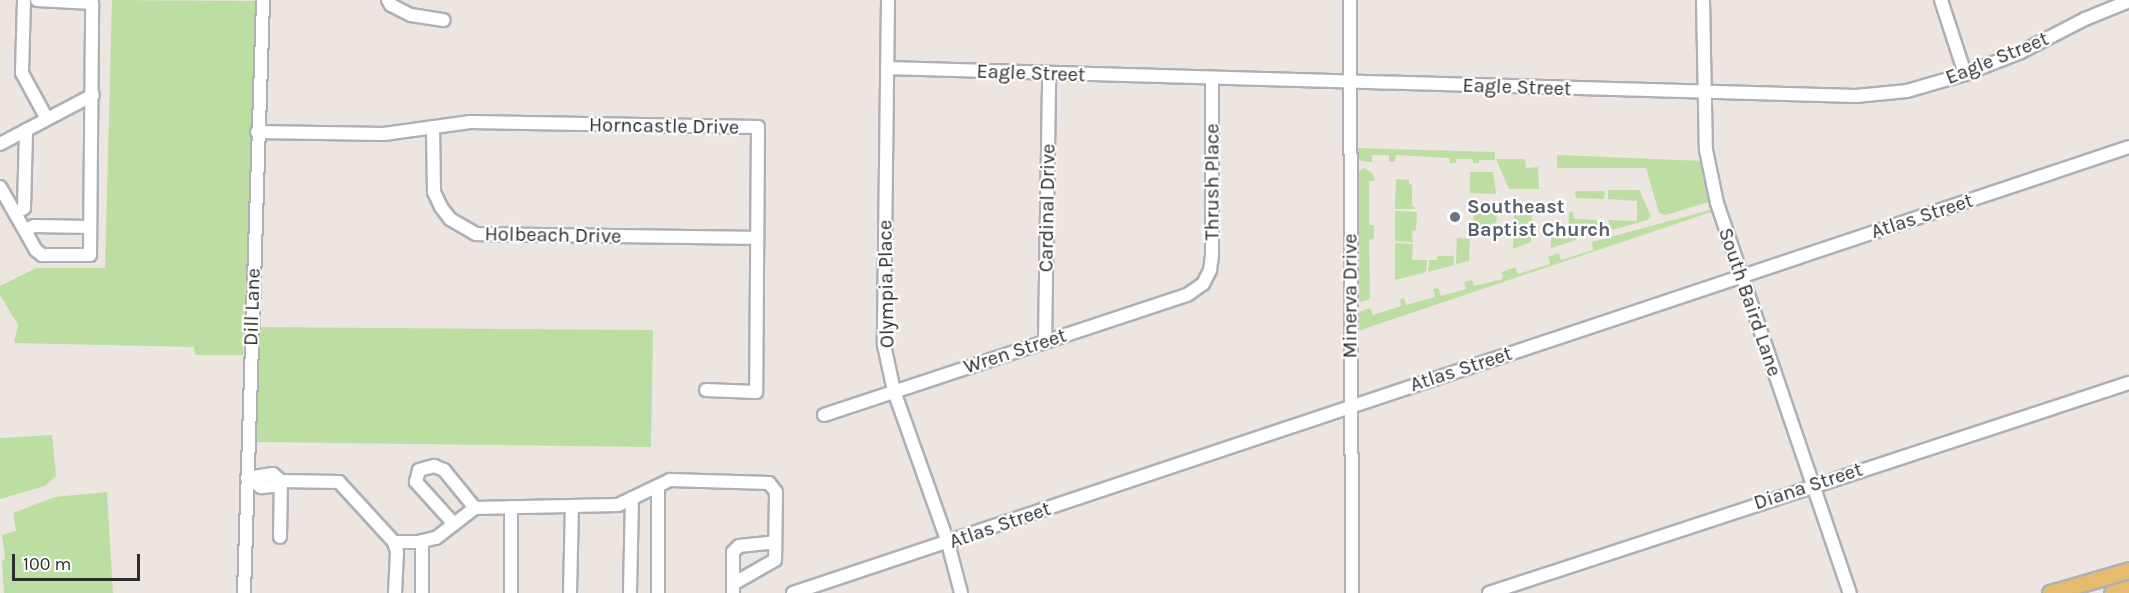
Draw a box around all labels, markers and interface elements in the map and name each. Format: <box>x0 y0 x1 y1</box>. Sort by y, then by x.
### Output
street label: Eagle Street <box>1942 26 2052 90</box>
street label: Eagle Street <box>976 59 1086 87</box>
street label: Eagle Street <box>1462 73 1572 101</box>
street label: Horncastle Drive <box>589 113 739 139</box>
street label: Thrush Place <box>1200 123 1224 241</box>
street label: Cardinal Drive <box>1034 144 1060 272</box>
street label: Atlas Street <box>1868 188 1976 244</box>
place label: Southeast Baptist Church <box>1467 194 1610 241</box>
marker: Southeast Baptist Church <box>1448 210 1462 224</box>
street label: Olympia Place <box>873 220 899 348</box>
street label: Holbeach Drive <box>484 222 622 248</box>
street label: South Baird Lane <box>1713 225 1787 379</box>
street label: Minerva Drive <box>1338 234 1362 358</box>
street label: Dill Lane <box>239 268 265 346</box>
street label: Wren Street <box>961 323 1069 379</box>
street label: Atlas Street <box>1407 341 1515 397</box>
street label: Diana Street <box>1751 457 1865 515</box>
street label: Atlas Street <box>946 496 1054 554</box>
scale bar <box>15 542 142 580</box>
text: 100 m <box>23 553 71 575</box>

